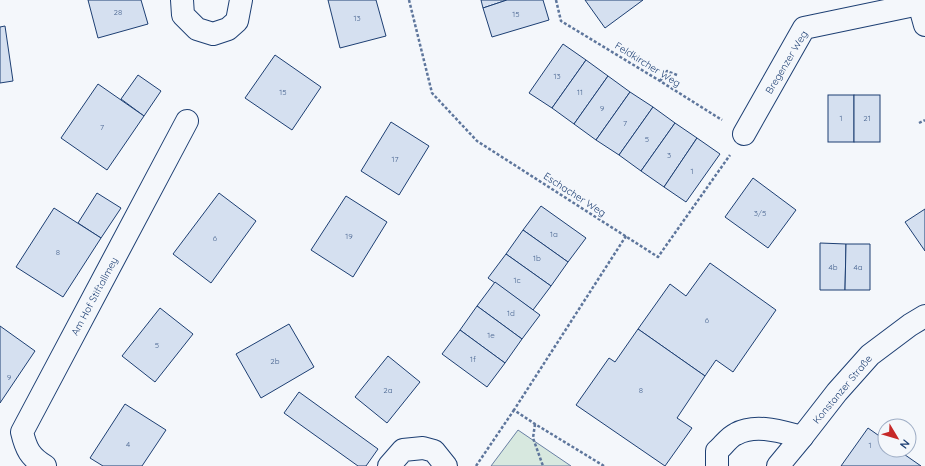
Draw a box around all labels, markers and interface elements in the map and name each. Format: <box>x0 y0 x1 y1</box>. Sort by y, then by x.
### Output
house number: 28 <box>114 7 122 17</box>
house number: 15 <box>512 9 520 19</box>
house number: 13 <box>353 13 361 23</box>
street label: Bregenzer Weg <box>762 28 810 96</box>
street label: Feldkircher Weg <box>612 39 683 90</box>
house number: 13 <box>553 71 561 81</box>
house number: 15 <box>279 87 287 97</box>
house number: 11 <box>577 87 583 97</box>
house number: 9 <box>600 103 605 113</box>
house number: 1 <box>840 113 843 123</box>
house number: 21 <box>863 113 871 123</box>
house number: 7 <box>623 118 627 128</box>
house number: 7 <box>100 122 104 132</box>
house number: 5 <box>645 134 649 144</box>
house number: 3 <box>667 150 671 160</box>
house number: 17 <box>391 154 399 164</box>
house number: 1 <box>691 166 694 176</box>
street label: Eschacher Weg <box>541 169 608 219</box>
house number: 3/5 <box>754 208 766 218</box>
house number: 1a <box>550 229 558 239</box>
house number: 19 <box>345 231 353 241</box>
house number: 6 <box>213 233 218 243</box>
house number: 8 <box>56 247 60 257</box>
house number: 1b <box>533 253 541 263</box>
street label: Am Hof Stiftallmey <box>68 255 121 338</box>
house number: 4b <box>828 262 838 272</box>
house number: 4a <box>853 262 863 272</box>
house number: 1c <box>513 275 521 285</box>
house number: 1d <box>507 308 515 318</box>
house number: 6 <box>705 315 710 325</box>
house number: 1e <box>487 330 495 340</box>
house number: 5 <box>155 340 159 350</box>
street label: Konstanzer Straße <box>810 352 875 426</box>
house number: 1f <box>470 354 476 364</box>
house number: 2b <box>270 356 280 366</box>
house number: 9 <box>7 372 12 382</box>
house number: 2a <box>383 385 393 395</box>
house number: 8 <box>639 385 643 395</box>
north arrow <box>877 418 917 458</box>
text: N <box>897 437 913 452</box>
house number: 4 <box>126 439 130 449</box>
house number: 1 <box>869 440 872 450</box>

